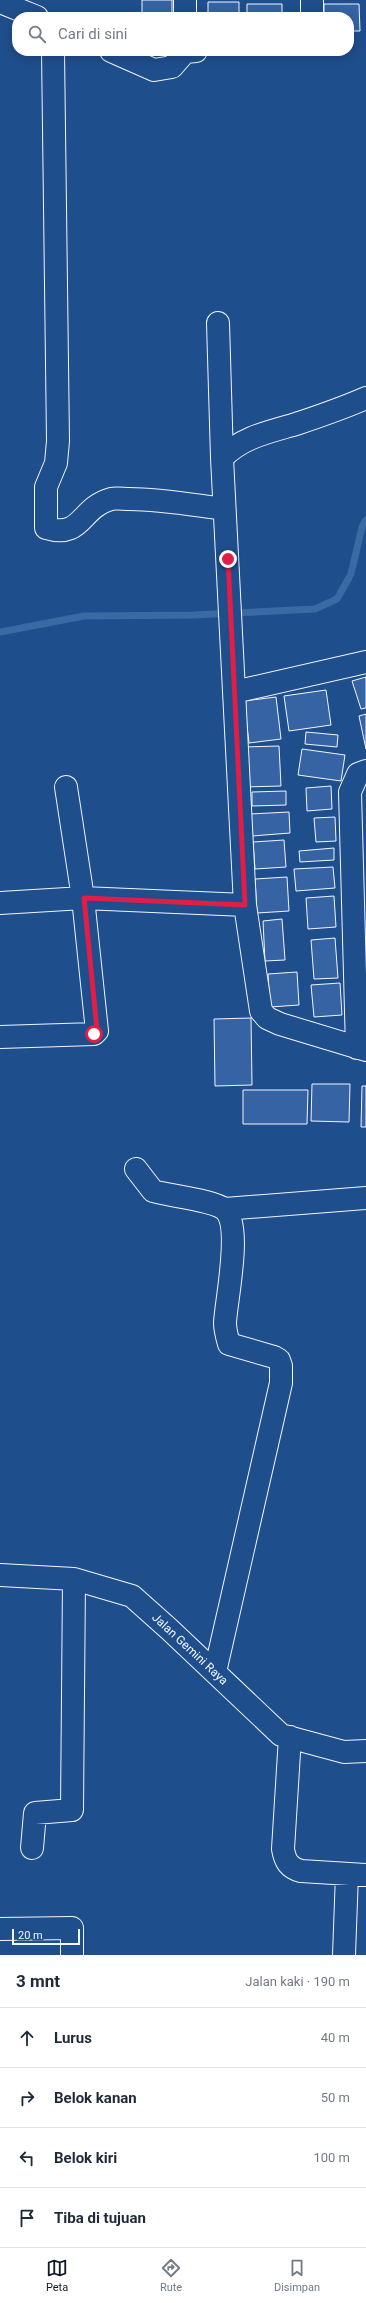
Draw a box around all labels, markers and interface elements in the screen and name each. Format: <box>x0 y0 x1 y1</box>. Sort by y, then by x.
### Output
search box <box>12 12 354 56</box>
icon: search <box>26 23 48 45</box>
text: Cari di sini <box>58 25 128 43</box>
route end <box>219 550 237 568</box>
route start <box>85 1025 103 1043</box>
street label: Jalan Gemini Raya <box>149 1610 231 1688</box>
scale bar <box>12 1927 80 1946</box>
text: 20 m <box>18 1929 43 1942</box>
text: 3 mnt <box>16 1971 60 1991</box>
text: Jalan kaki · 190 m <box>245 1974 350 1989</box>
icon: ahead <box>16 2027 38 2049</box>
text: Lurus <box>54 2029 92 2047</box>
text: 40 m <box>321 2030 350 2045</box>
icon: right <box>16 2087 38 2109</box>
text: Belok kanan <box>54 2089 137 2107</box>
text: 50 m <box>321 2090 350 2105</box>
icon: left <box>16 2147 38 2169</box>
text: Belok kiri <box>54 2149 117 2167</box>
text: 100 m <box>313 2150 350 2165</box>
icon: arrive <box>16 2207 38 2229</box>
text: Tiba di tujuan <box>54 2209 146 2227</box>
tab: Peta <box>46 2257 68 2294</box>
tab: Rute <box>160 2257 182 2294</box>
tab: Disimpan <box>274 2257 320 2294</box>

